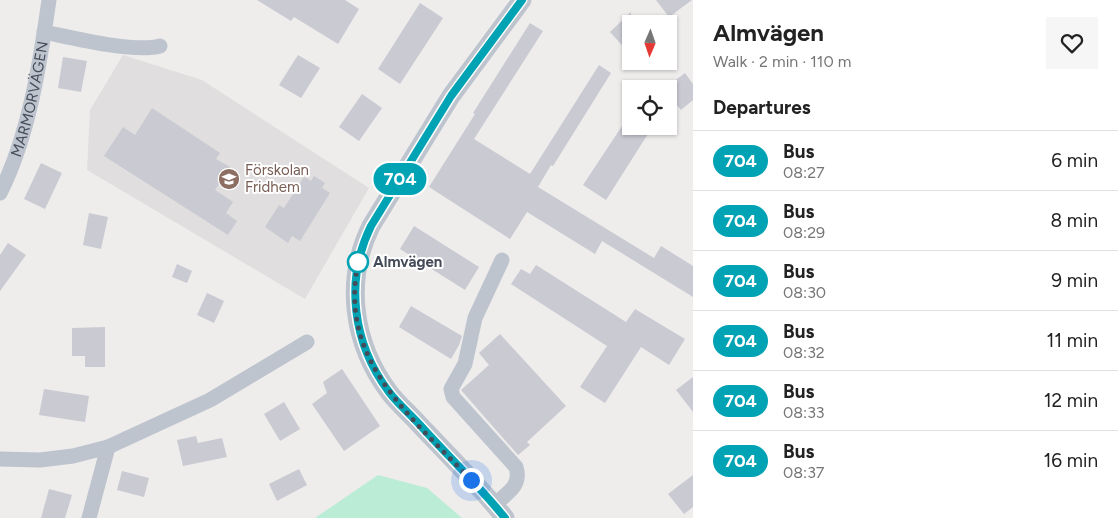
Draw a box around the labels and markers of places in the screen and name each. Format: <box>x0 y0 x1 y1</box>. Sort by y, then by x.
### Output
place label: Förskolan Fridhem <box>245 161 309 196</box>
school or university icon: Förskolan Fridhem <box>217 167 241 191</box>
marker: Almvägen <box>347 251 369 273</box>
place label: Almvägen <box>373 253 442 271</box>

